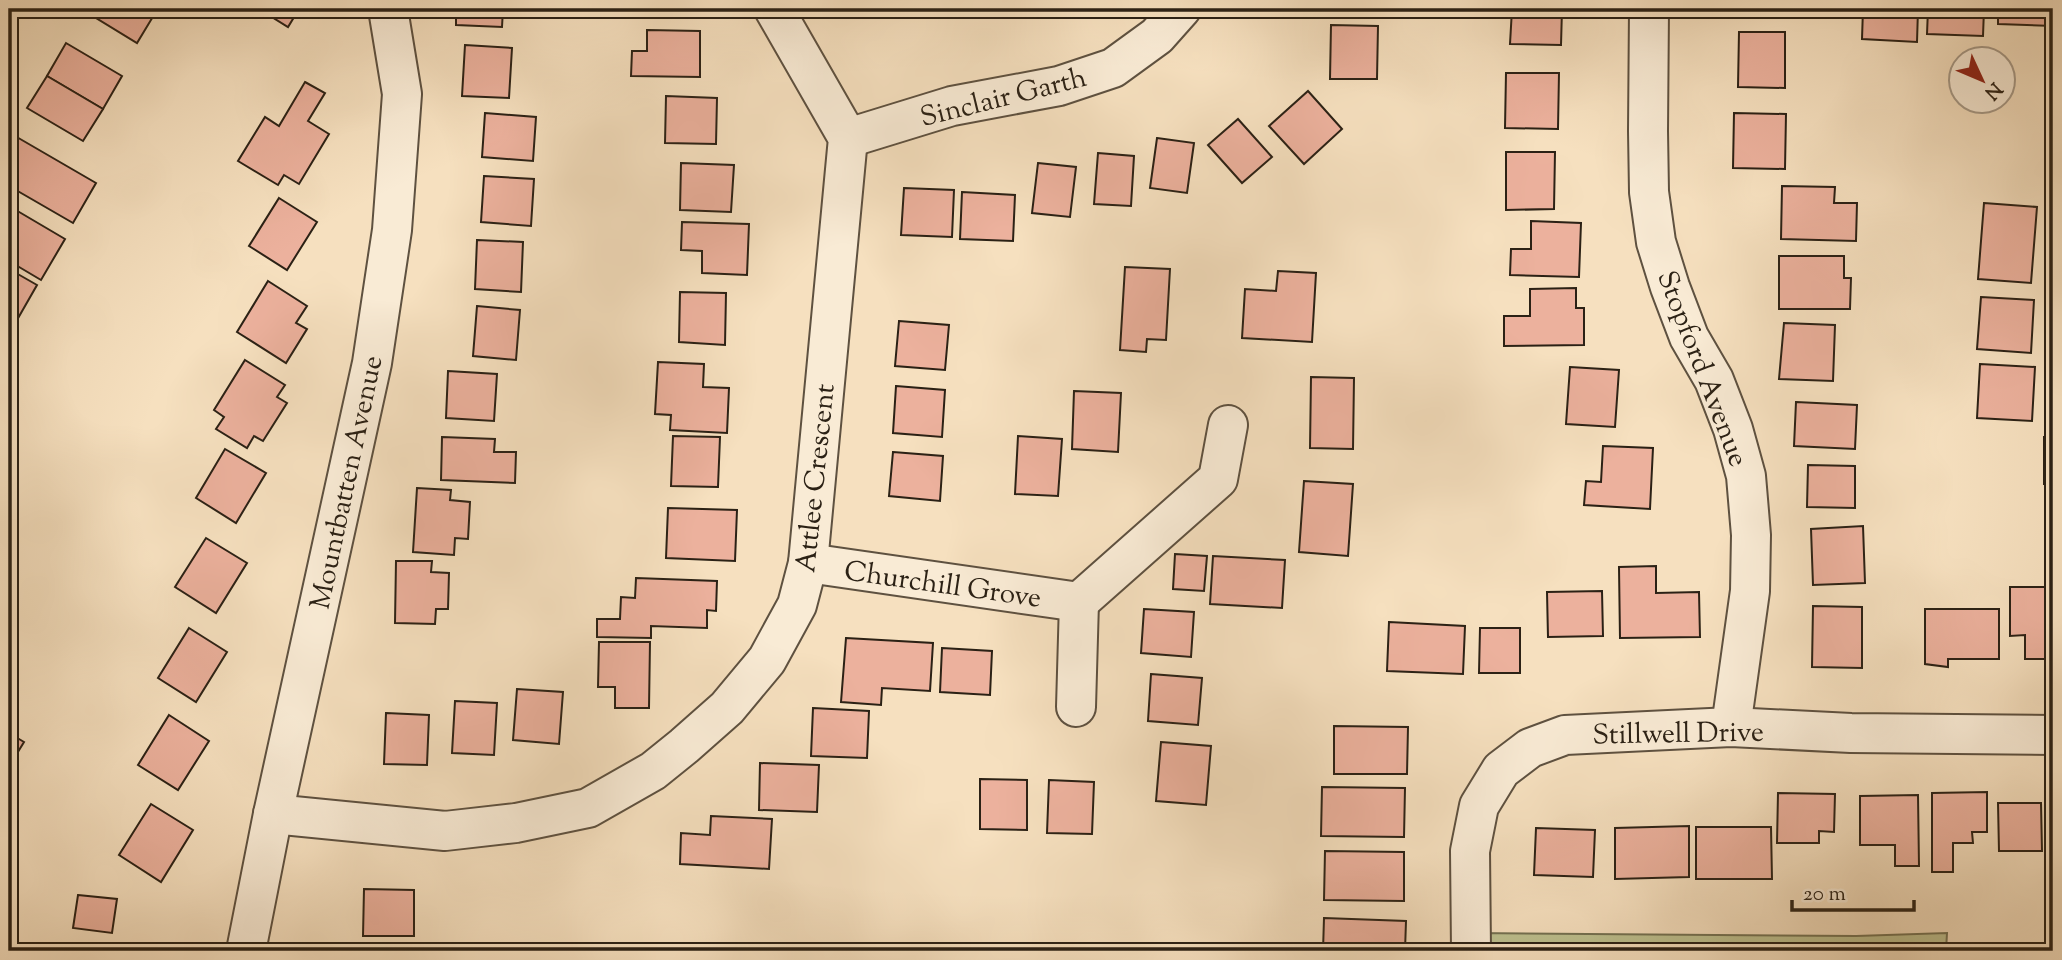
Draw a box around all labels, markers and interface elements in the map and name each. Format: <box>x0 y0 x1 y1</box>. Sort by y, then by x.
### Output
north arrow <box>1946 46 2016 116</box>
street label: Sinclair Garth <box>916 59 1091 139</box>
text: N <box>1977 75 2007 105</box>
street label: Stopford Avenue <box>1645 265 1757 473</box>
street label: Mountbatten Avenue <box>301 352 394 613</box>
street label: Attlee Crescent <box>787 382 847 575</box>
street label: Churchill Grove <box>841 552 1044 620</box>
street label: Stillwell Drive <box>1592 714 1764 756</box>
scale bar <box>1792 869 1915 913</box>
text: 20 m <box>1803 880 1846 910</box>

